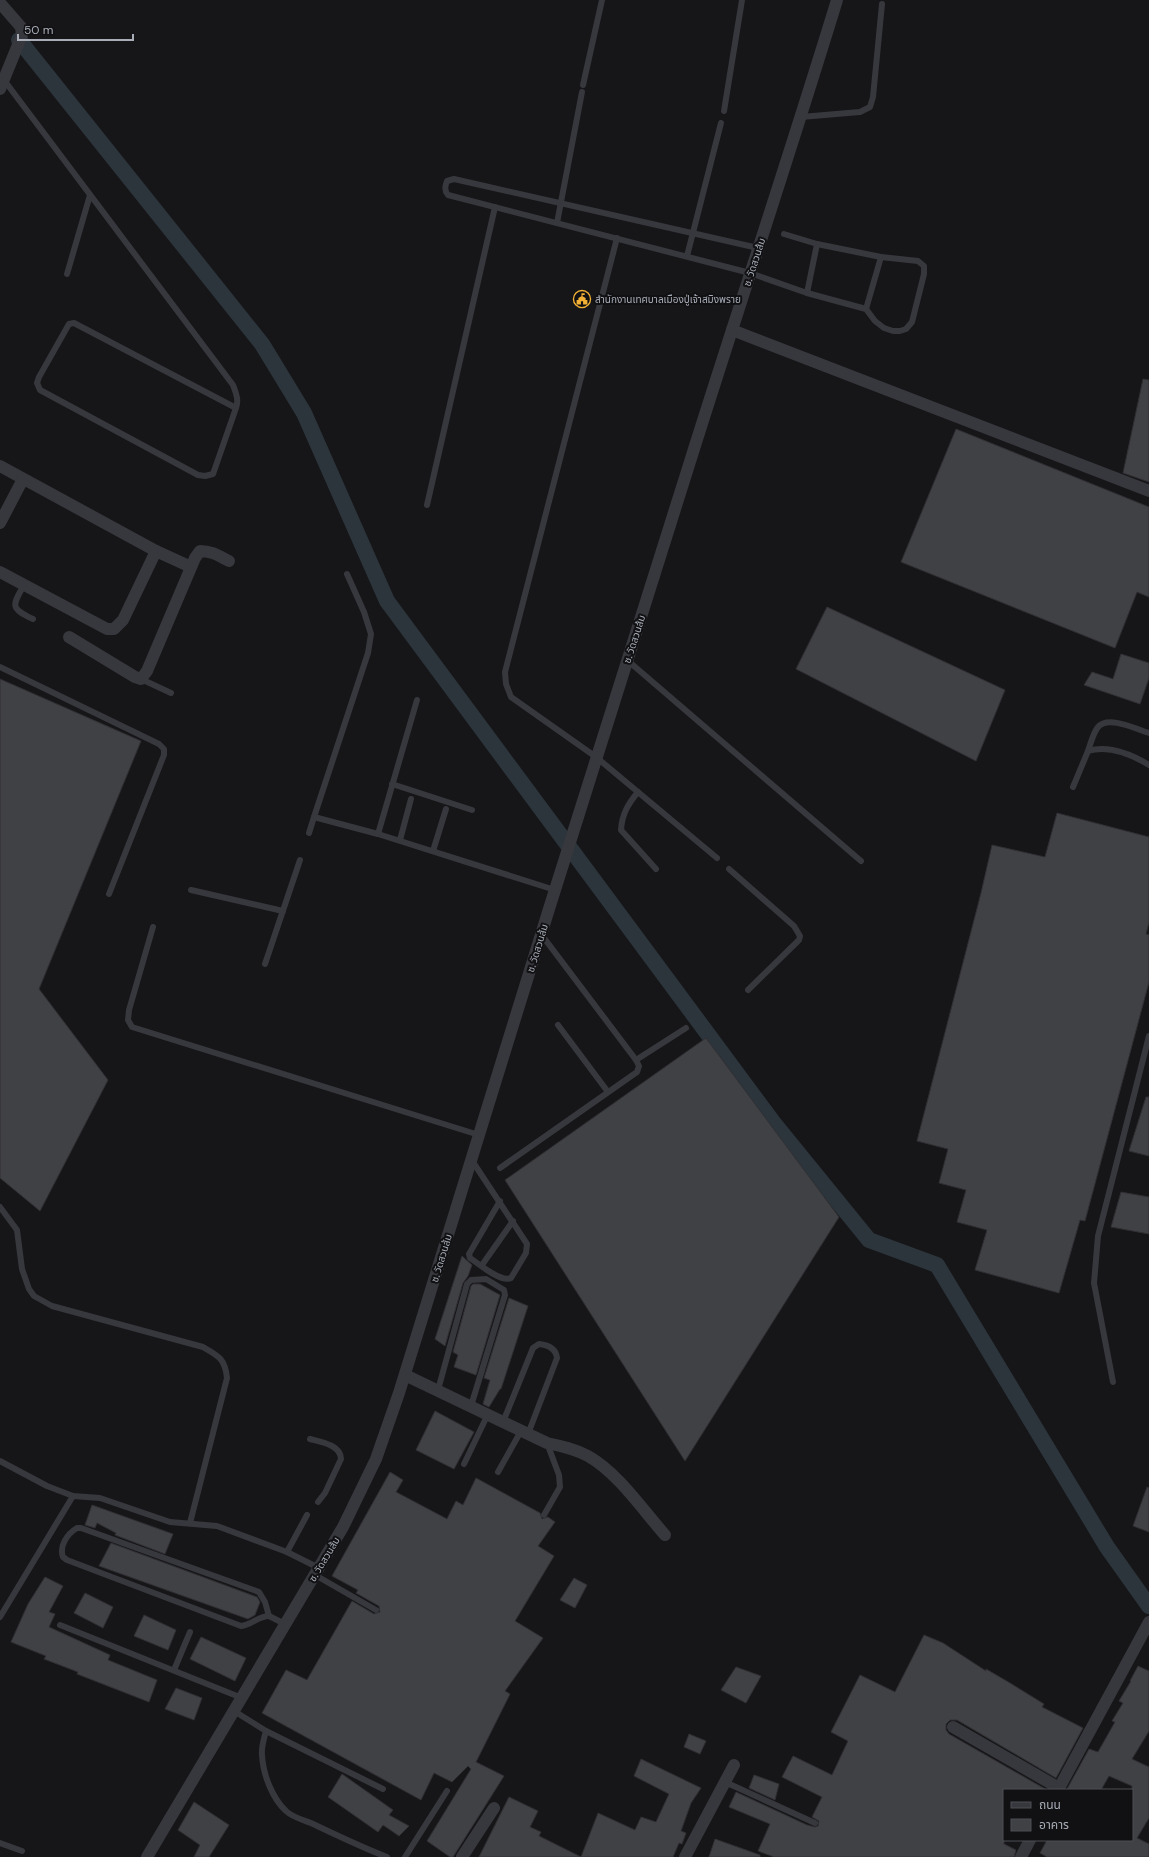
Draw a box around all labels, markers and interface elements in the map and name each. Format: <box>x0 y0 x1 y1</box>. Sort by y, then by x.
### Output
scale bar <box>18 16 133 42</box>
text: 50 m <box>24 22 53 38</box>
street label: ซ. วัดสวนส้ม <box>741 236 768 288</box>
public building icon: สำนักงานเทศบาลเมืองปู่เจ้าสมิงพราย <box>572 289 592 309</box>
place label: สำนักงานเทศบาลเมืองปู่เจ้าสมิงพราย <box>595 293 741 306</box>
street label: ซ. วัดสวนส้ม <box>621 613 648 665</box>
street label: ซ. วัดสวนส้ม <box>524 922 551 974</box>
street label: ซ. วัดสวนส้ม <box>428 1232 455 1284</box>
street label: ซ. วัดสวนส้ม <box>306 1535 343 1584</box>
legend <box>1003 1789 1133 1841</box>
text: ถนน <box>1039 1797 1061 1813</box>
text: อาคาร <box>1039 1817 1069 1833</box>

